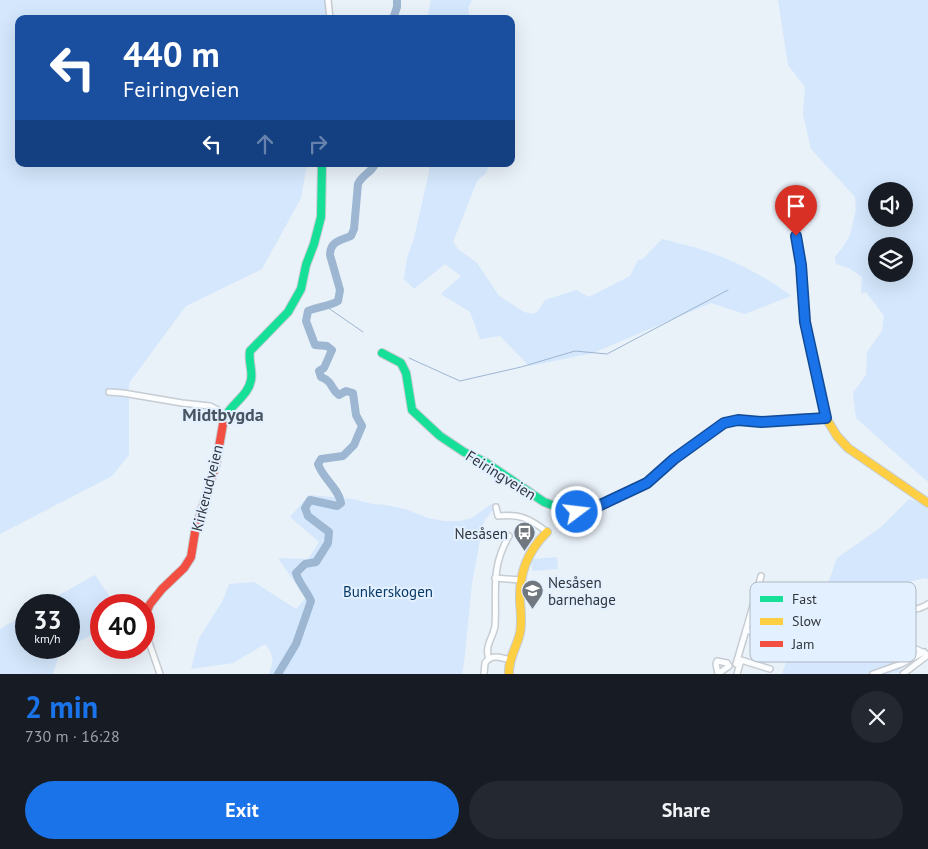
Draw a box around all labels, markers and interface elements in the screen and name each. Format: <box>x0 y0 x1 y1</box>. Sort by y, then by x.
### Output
text: 440 m <box>123 31 220 77</box>
icon: left <box>40 35 105 100</box>
text: Feiringveien <box>123 75 239 103</box>
icon: left <box>198 130 226 158</box>
icon: ahead <box>251 130 279 158</box>
icon: right <box>304 130 332 158</box>
map controls <box>868 182 913 282</box>
button: sound <box>868 182 913 227</box>
pin <box>775 185 817 236</box>
icon: arrive <box>782 192 810 220</box>
button: layers <box>868 237 913 282</box>
district label: Midtbygda <box>182 403 264 426</box>
street label: Kirkerudveien <box>187 443 227 533</box>
street label: Feiringveien <box>462 446 540 504</box>
position arrow <box>550 485 602 537</box>
bus stop icon: Nesåsen <box>512 521 536 552</box>
place label: Nesåsen <box>454 524 508 543</box>
place label: Nesåsen barnehage <box>548 573 616 609</box>
school or university icon: Nesåsen barnehage <box>520 579 544 610</box>
park label: Bunkerskogen <box>343 582 433 601</box>
legend <box>750 582 916 662</box>
text: Fast <box>792 590 817 608</box>
speed limit sign: 40 <box>90 594 155 659</box>
text: 33 <box>33 604 62 636</box>
text: Slow <box>792 612 822 630</box>
text: km/h <box>34 631 61 646</box>
text: Jam <box>791 635 814 653</box>
text: 2 min <box>25 687 98 726</box>
button: close <box>851 691 903 743</box>
text: 730 m · 16:28 <box>25 726 120 746</box>
button: Exit <box>25 781 459 839</box>
button: Share <box>469 781 903 839</box>

